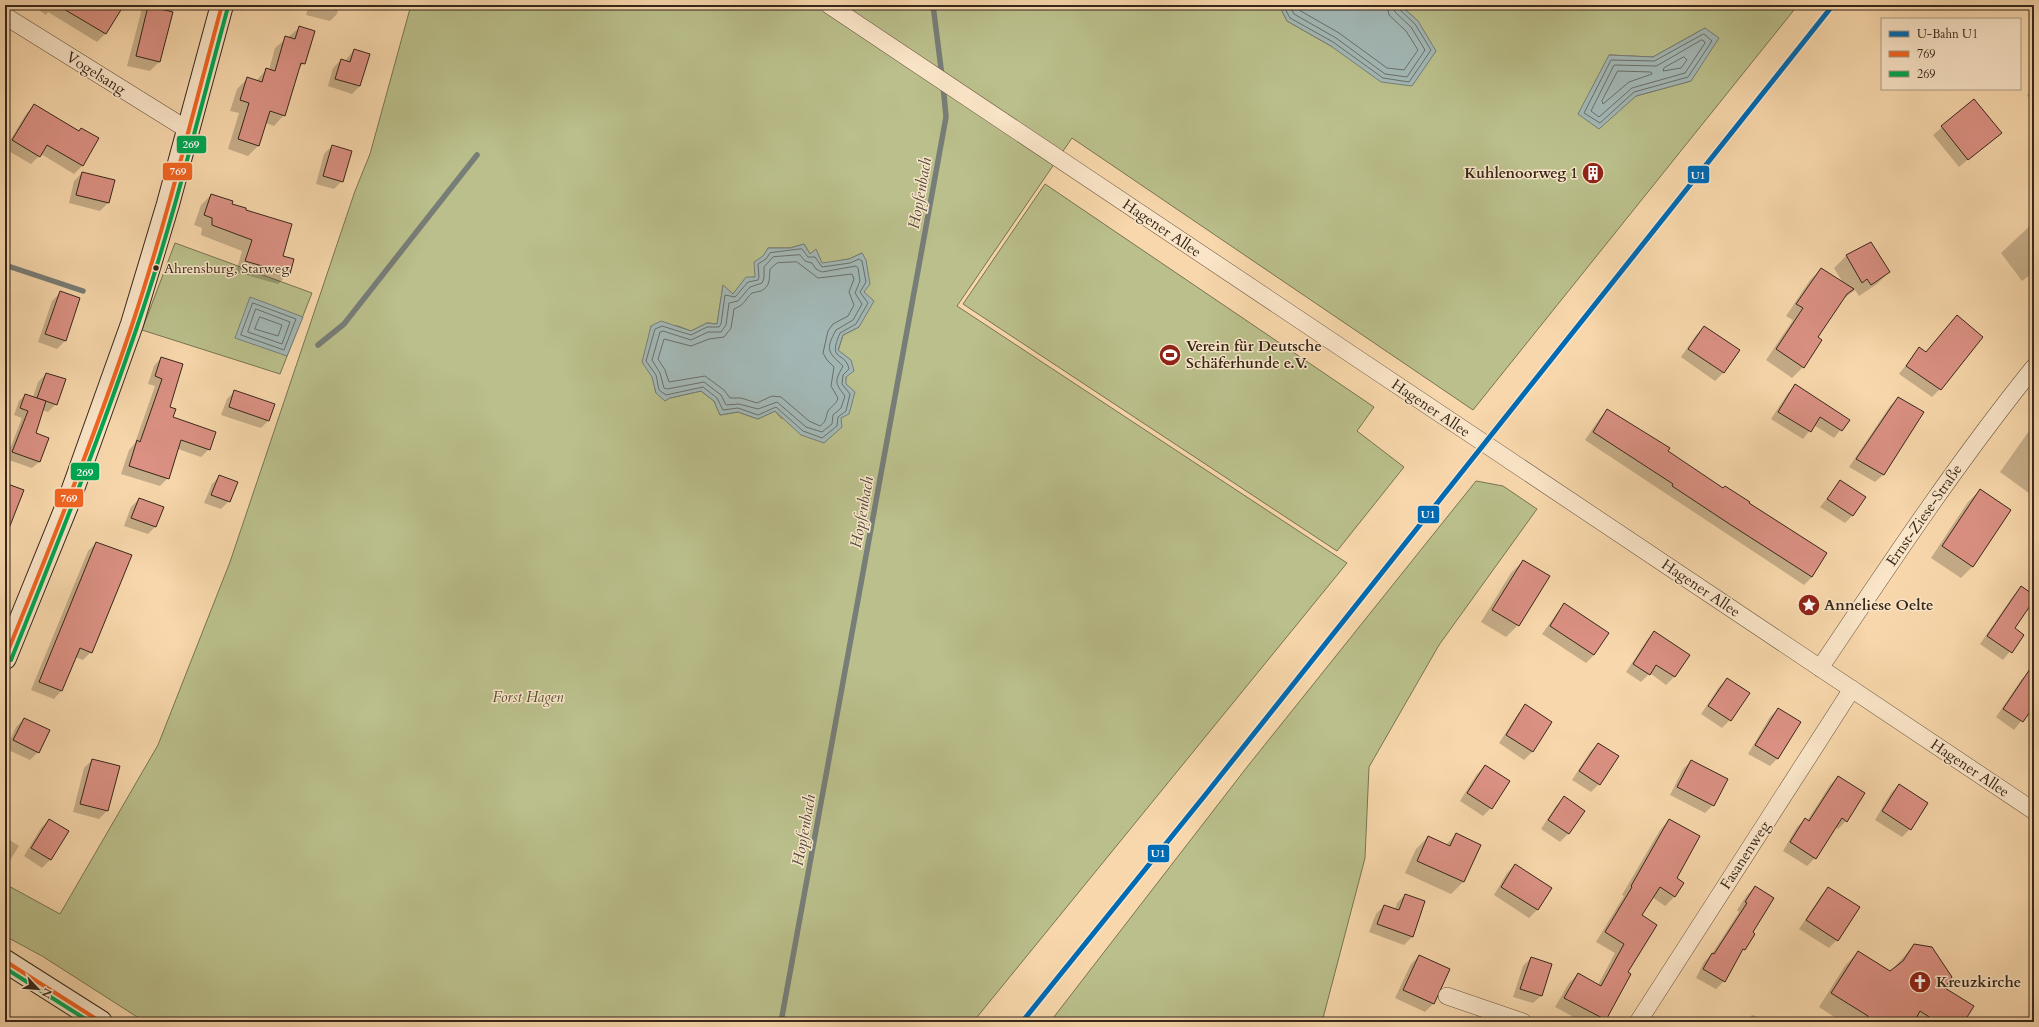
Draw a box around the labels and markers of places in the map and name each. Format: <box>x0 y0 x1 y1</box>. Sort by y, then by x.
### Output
building icon: Kuhlenoorweg 1 <box>1580 160 1606 186</box>
place label: Kuhlenoorweg 1 <box>1464 163 1578 183</box>
place label: Ahrensburg, Starweg <box>164 259 289 278</box>
marker: Ahrensburg, Starweg <box>151 263 161 273</box>
place label: Verein für Deutsche Schäferhunde e.V. <box>1186 336 1322 373</box>
sports icon: Verein für Deutsche Schäferhunde e.V. <box>1157 342 1183 368</box>
place icon: Anneliese Oelte <box>1796 592 1822 618</box>
place label: Anneliese Oelte <box>1824 595 1933 615</box>
church icon: Kreuzkirche <box>1907 969 1933 995</box>
place label: Kreuzkirche <box>1936 972 2021 992</box>

